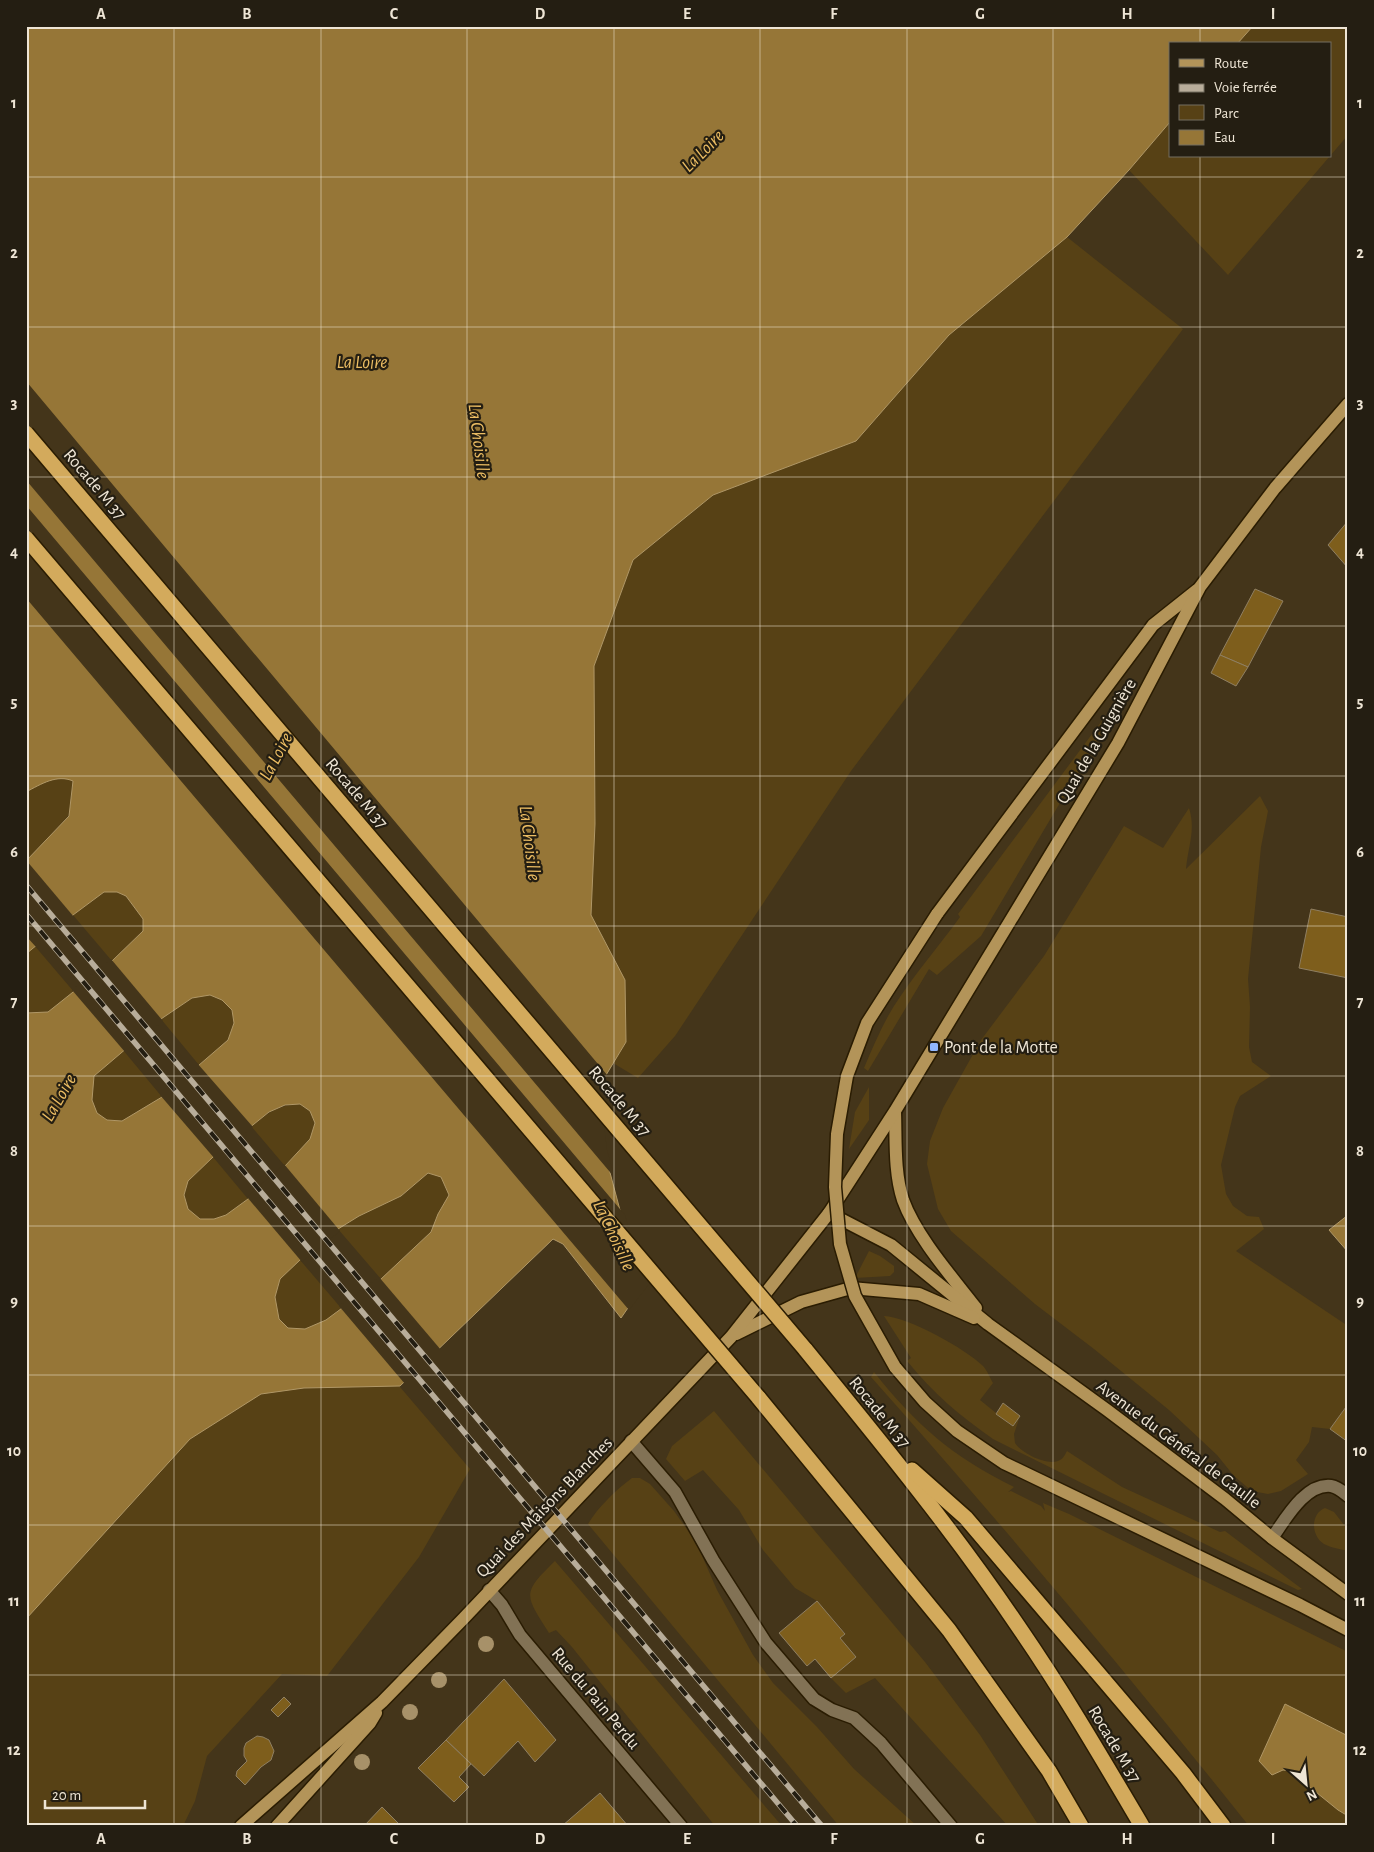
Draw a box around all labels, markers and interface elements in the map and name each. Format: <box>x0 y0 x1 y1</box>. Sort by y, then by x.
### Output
text: A <box>96 6 106 22</box>
text: B <box>242 6 252 22</box>
text: C <box>390 6 399 22</box>
text: D <box>535 6 546 22</box>
text: E <box>683 6 691 22</box>
text: F <box>830 6 838 22</box>
text: G <box>975 6 985 22</box>
text: H <box>1121 6 1133 22</box>
text: I <box>1271 6 1275 22</box>
legend <box>1169 42 1332 158</box>
text: Route <box>1214 56 1248 71</box>
text: Voie ferrée <box>1214 80 1277 95</box>
text: 1 <box>11 95 17 111</box>
text: 1 <box>1357 95 1363 111</box>
text: Parc <box>1214 106 1239 121</box>
water label: La Loire <box>678 126 728 176</box>
text: Eau <box>1214 130 1236 145</box>
text: 2 <box>10 245 18 261</box>
text: 2 <box>1356 245 1364 261</box>
water label: La Loire <box>336 353 388 372</box>
text: 3 <box>11 395 18 411</box>
text: 3 <box>1357 395 1364 411</box>
water label: La Choisille <box>464 403 493 480</box>
street label: Rocade M 37 <box>60 446 129 523</box>
text: 4 <box>10 544 18 560</box>
text: 4 <box>1356 544 1364 560</box>
street label: Quai de la Guignière <box>1054 676 1140 807</box>
text: 5 <box>11 694 18 710</box>
text: 5 <box>1357 694 1364 710</box>
water label: La Loire <box>256 730 297 784</box>
street label: Rocade M 37 <box>322 755 391 832</box>
water label: La Choisille <box>515 805 544 882</box>
text: 6 <box>10 844 18 860</box>
text: 6 <box>1356 844 1364 860</box>
text: 7 <box>11 994 18 1010</box>
text: 7 <box>1357 994 1364 1010</box>
place label: Pont de la Motte <box>944 1039 1058 1057</box>
marker: Pont de la Motte <box>928 1041 940 1053</box>
street label: Rocade M 37 <box>585 1063 654 1140</box>
water label: La Loire <box>38 1071 80 1125</box>
text: 8 <box>10 1143 18 1159</box>
text: 8 <box>1356 1143 1364 1159</box>
water label: La Choisille <box>589 1197 638 1274</box>
text: 9 <box>10 1293 18 1309</box>
text: 9 <box>1356 1293 1364 1309</box>
street label: Rocade M 37 <box>845 1374 913 1452</box>
street label: Avenue du Général de Gaulle <box>1093 1377 1264 1512</box>
street label: Quai des Maisons Blanches <box>473 1434 616 1581</box>
text: 10 <box>7 1443 21 1459</box>
text: 10 <box>1353 1443 1367 1459</box>
text: 11 <box>8 1593 20 1609</box>
text: 11 <box>1354 1593 1366 1609</box>
street label: Rue du Pain Perdu <box>548 1644 643 1753</box>
street label: Rocade M 37 <box>1084 1703 1144 1786</box>
text: 12 <box>7 1742 21 1758</box>
text: 12 <box>1353 1742 1367 1758</box>
north arrow <box>1282 1760 1332 1810</box>
scale bar <box>45 1777 145 1809</box>
text: N <box>1304 1786 1319 1803</box>
text: 20 m <box>52 1788 81 1803</box>
text: A <box>96 1831 106 1847</box>
text: B <box>242 1831 252 1847</box>
text: C <box>390 1831 399 1847</box>
text: D <box>535 1831 546 1847</box>
text: E <box>683 1831 691 1847</box>
text: F <box>830 1831 838 1847</box>
text: G <box>975 1831 985 1847</box>
text: H <box>1121 1831 1133 1847</box>
text: I <box>1271 1831 1275 1847</box>

